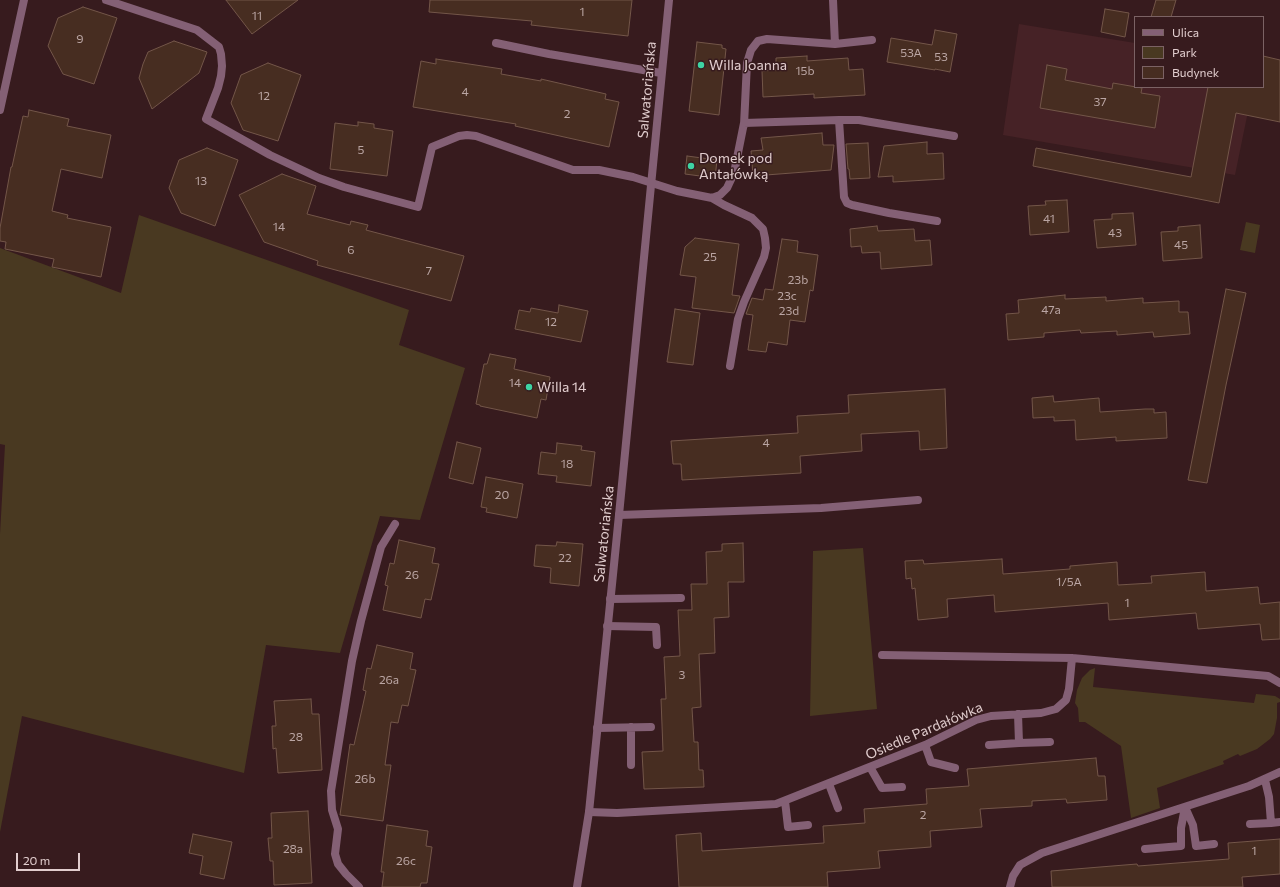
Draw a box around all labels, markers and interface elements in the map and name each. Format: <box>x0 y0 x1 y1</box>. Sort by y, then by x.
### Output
house number: 1 <box>579 5 585 19</box>
house number: 11 <box>252 9 262 23</box>
legend <box>1134 16 1264 88</box>
text: Ulica <box>1172 25 1199 39</box>
house number: 9 <box>76 32 84 46</box>
street label: Salwatoriańska <box>634 41 660 139</box>
text: Park <box>1172 45 1197 59</box>
house number: 53A <box>900 46 922 60</box>
house number: 53 <box>934 50 948 64</box>
place label: Willa Joanna <box>709 57 787 73</box>
marker: Willa Joanna <box>696 60 706 70</box>
house number: 15b <box>795 64 815 78</box>
text: Budynek <box>1172 65 1219 79</box>
house number: 4 <box>461 85 469 99</box>
house number: 12 <box>258 89 270 103</box>
house number: 37 <box>1093 95 1107 109</box>
house number: 2 <box>564 107 570 121</box>
house number: 5 <box>358 143 364 157</box>
place label: Domek pod Antałówką <box>699 150 772 182</box>
marker: Domek pod Antałówką <box>686 161 696 171</box>
house number: 13 <box>195 174 207 188</box>
house number: 41 <box>1043 212 1055 226</box>
house number: 14 <box>273 220 285 234</box>
house number: 43 <box>1108 226 1122 240</box>
house number: 45 <box>1174 238 1188 252</box>
house number: 6 <box>347 243 355 257</box>
house number: 25 <box>703 250 717 264</box>
house number: 7 <box>426 264 432 278</box>
house number: 23b <box>788 273 808 287</box>
house number: 23c <box>777 289 797 303</box>
house number: 47a <box>1041 303 1061 317</box>
house number: 23d <box>779 304 799 318</box>
house number: 12 <box>545 315 557 329</box>
house number: 14 <box>509 376 521 390</box>
place label: Willa 14 <box>537 379 586 395</box>
marker: Willa 14 <box>524 382 534 392</box>
house number: 4 <box>762 436 770 450</box>
house number: 18 <box>561 457 573 471</box>
street label: Salwatoriańska <box>591 485 617 583</box>
house number: 20 <box>495 488 509 502</box>
house number: 22 <box>558 551 572 565</box>
house number: 26 <box>405 568 419 582</box>
house number: 1/5A <box>1056 575 1082 589</box>
house number: 1 <box>1124 596 1130 610</box>
house number: 3 <box>679 668 685 682</box>
house number: 26a <box>379 673 399 687</box>
street label: Osiedle Pardałówka <box>863 699 985 763</box>
house number: 28 <box>289 730 303 744</box>
house number: 26b <box>354 772 376 786</box>
house number: 2 <box>920 808 926 822</box>
house number: 28a <box>283 842 303 856</box>
house number: 1 <box>1251 844 1257 858</box>
scale bar <box>18 845 82 871</box>
text: 20 m <box>23 853 50 867</box>
house number: 26c <box>396 854 416 868</box>

